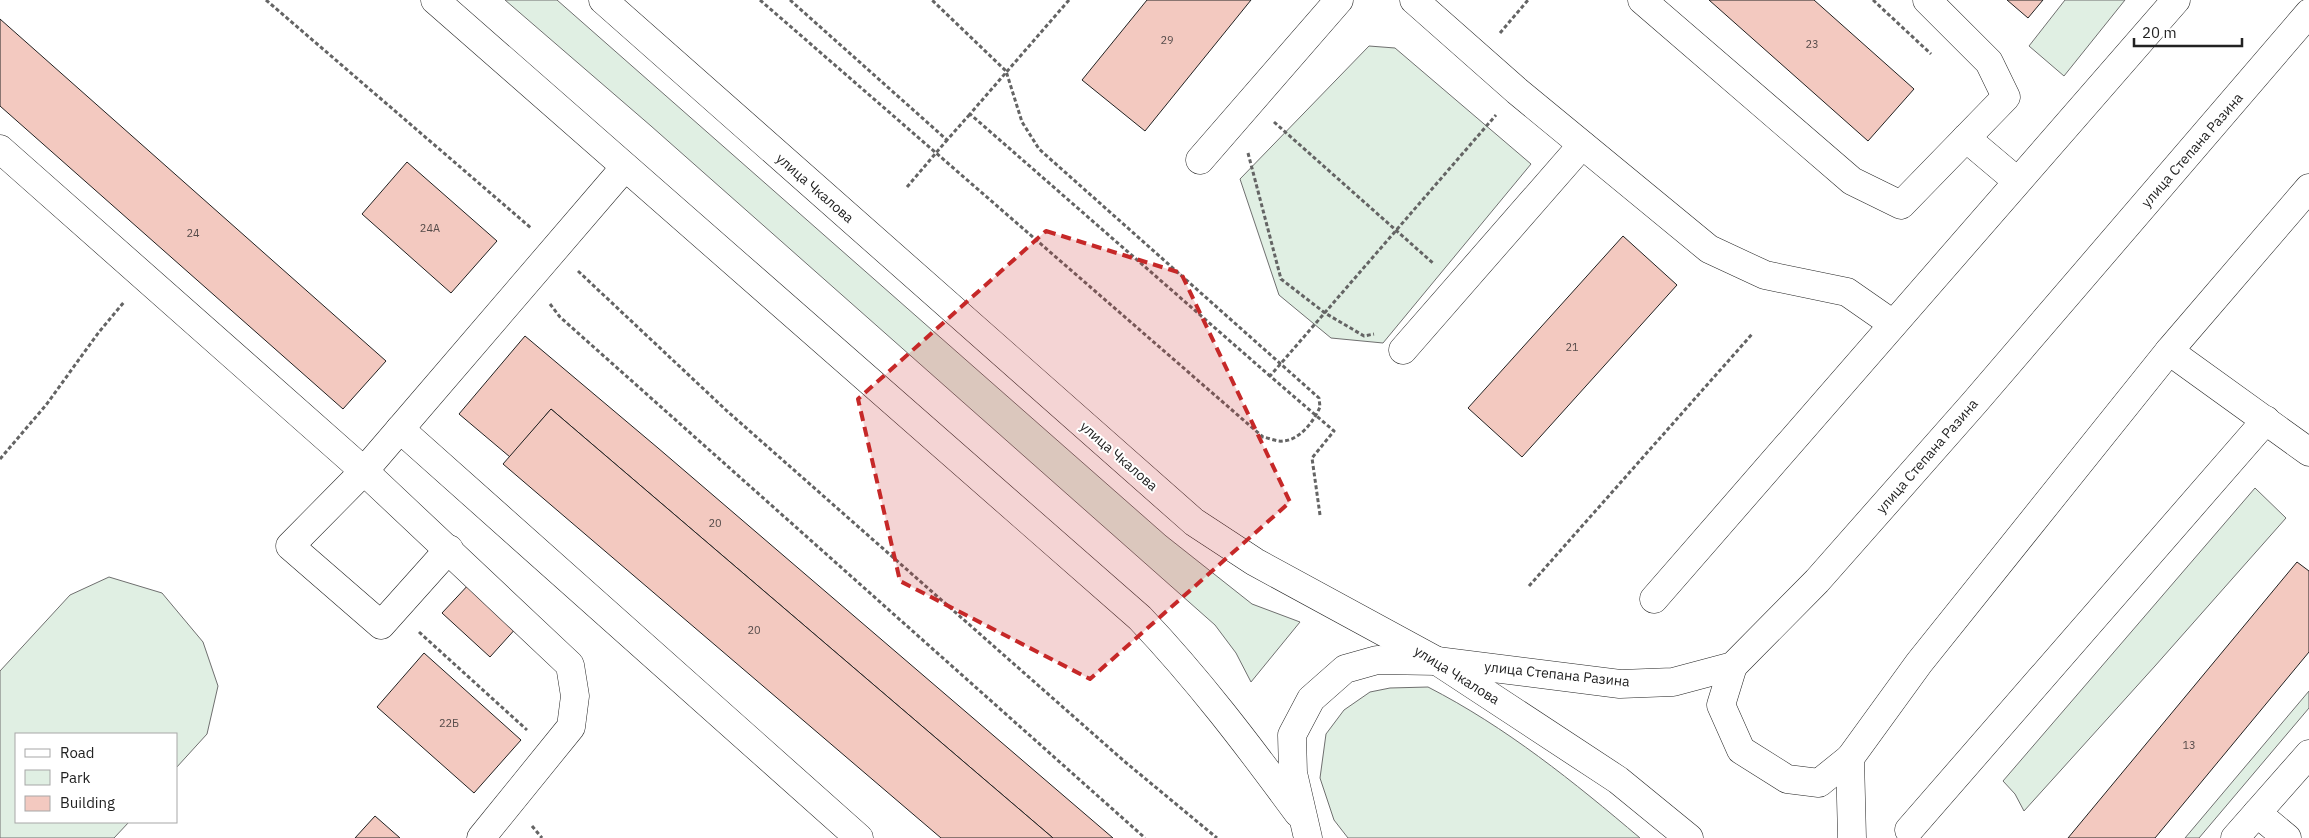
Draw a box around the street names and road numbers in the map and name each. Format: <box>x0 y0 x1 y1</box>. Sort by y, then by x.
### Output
street label: улица Степана Разина <box>2137 89 2247 211</box>
street label: улица Чкалова <box>772 149 858 227</box>
street label: улица Степана Разина <box>1872 395 1982 517</box>
street label: улица Чкалова <box>1076 417 1162 495</box>
street label: улица Чкалова <box>1411 642 1503 709</box>
street label: улица Степана Разина <box>1483 657 1631 691</box>

